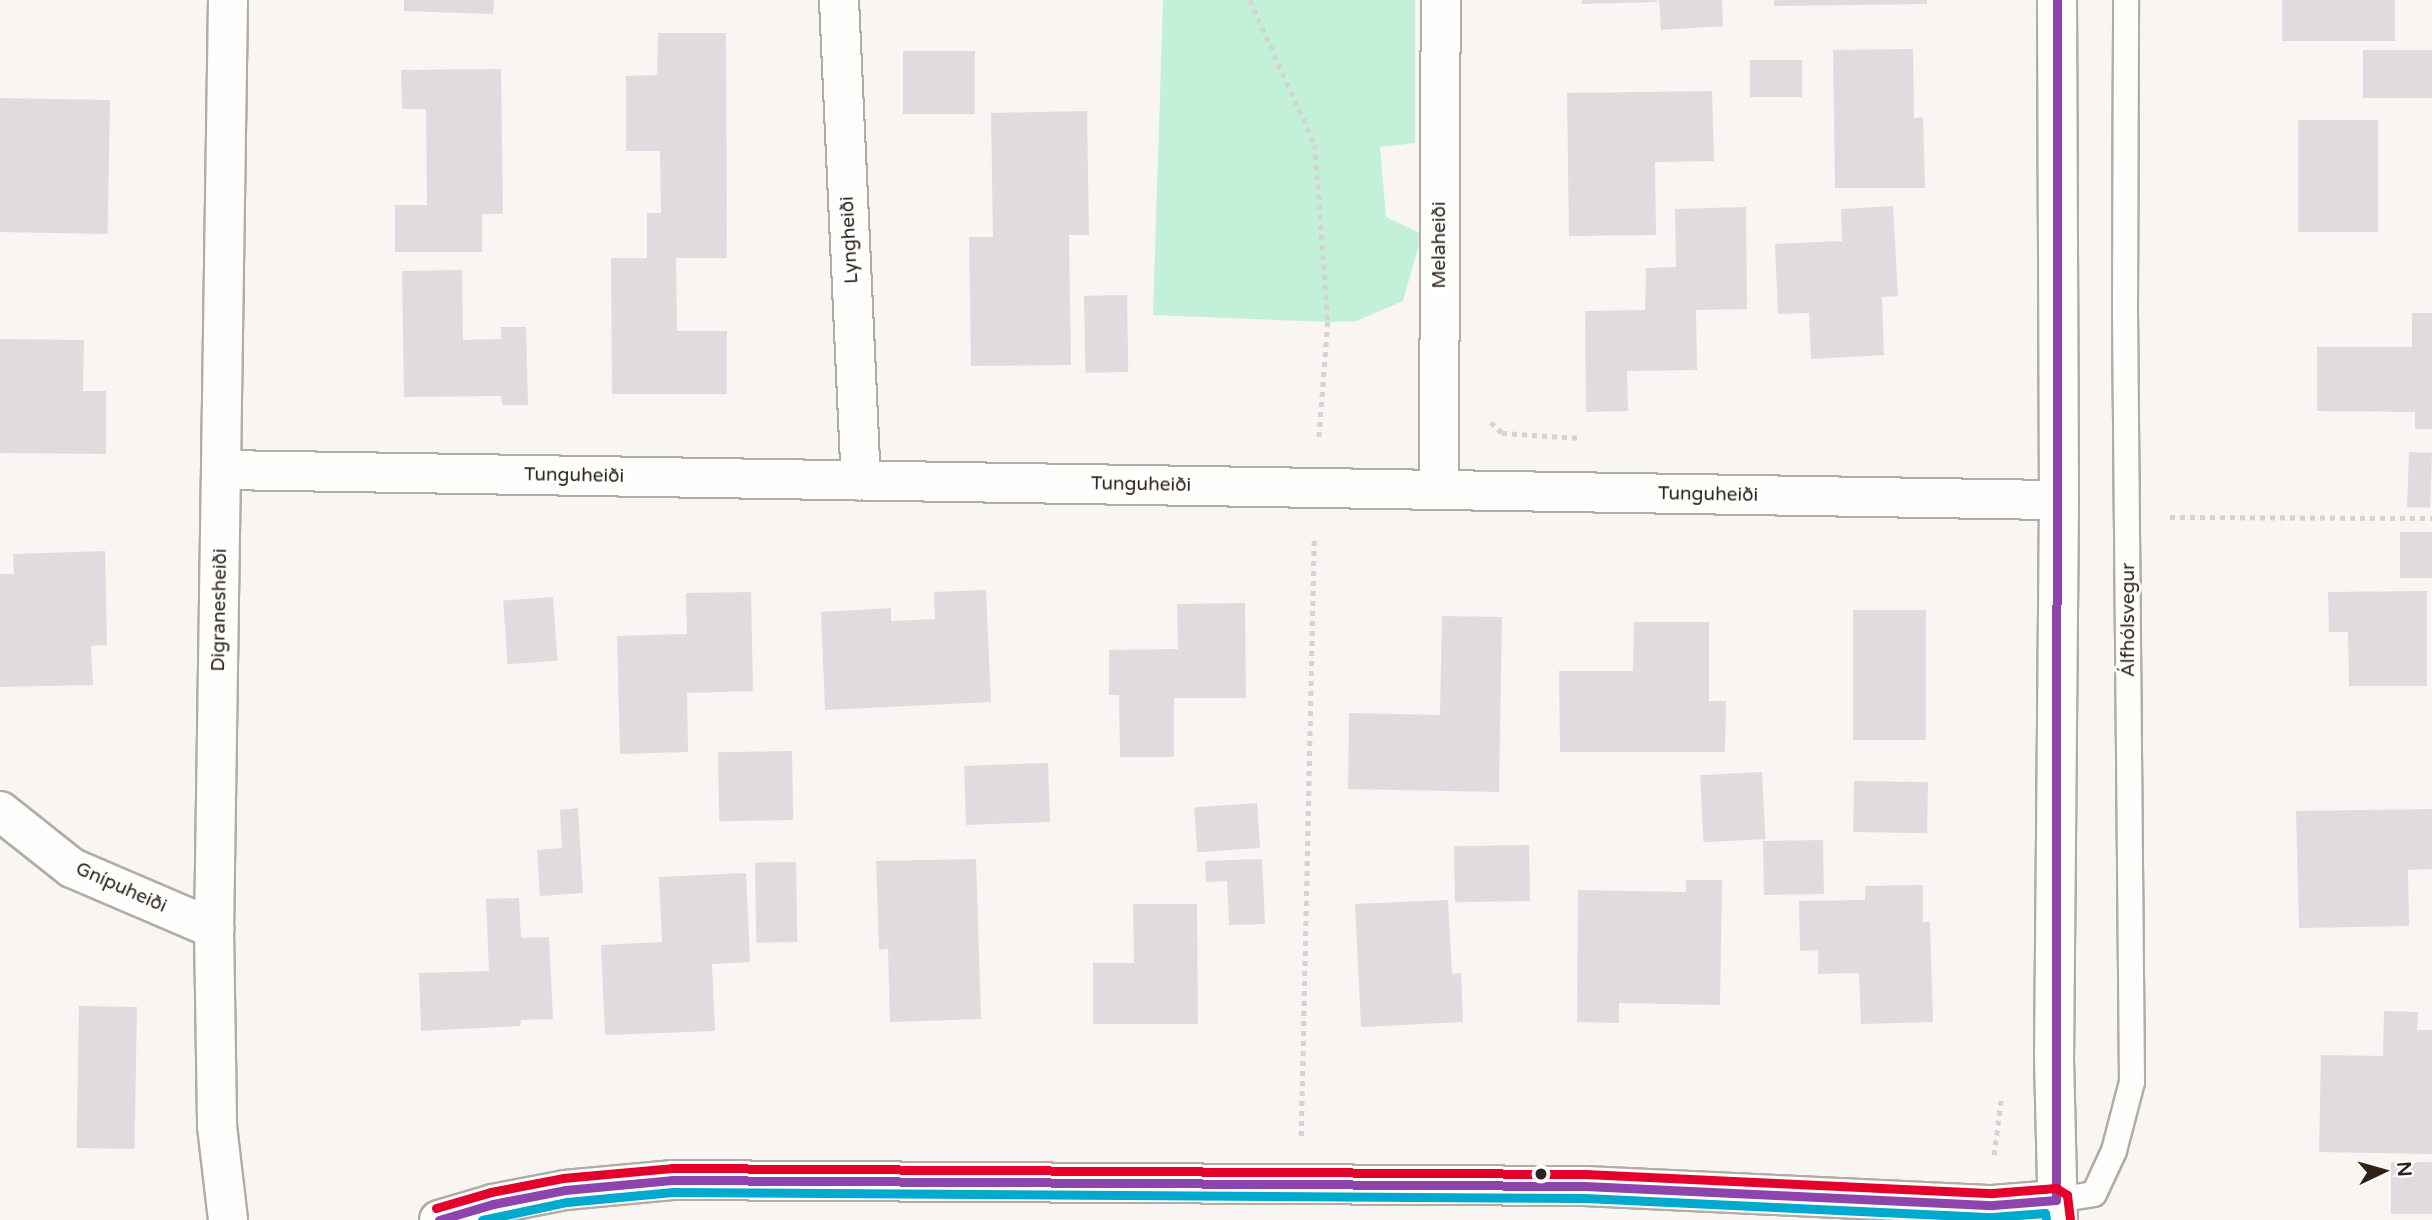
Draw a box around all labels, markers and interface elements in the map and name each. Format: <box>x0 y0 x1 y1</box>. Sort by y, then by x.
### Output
street label: Lyngheiði <box>836 196 864 284</box>
street label: Melaheiði <box>1429 201 1451 289</box>
street label: Tunguheiði <box>524 464 624 488</box>
street label: Tunguheiði <box>1091 473 1191 497</box>
street label: Tunguheiði <box>1658 483 1758 507</box>
street label: Digranesheiði <box>208 548 232 672</box>
street label: Álfhólsvegur <box>2118 563 2140 677</box>
street label: Gnípuheiði <box>72 858 170 918</box>
north arrow <box>2348 1136 2418 1206</box>
text: N <box>2392 1161 2416 1178</box>
unlabelled marker <box>1534 1167 1548 1181</box>

